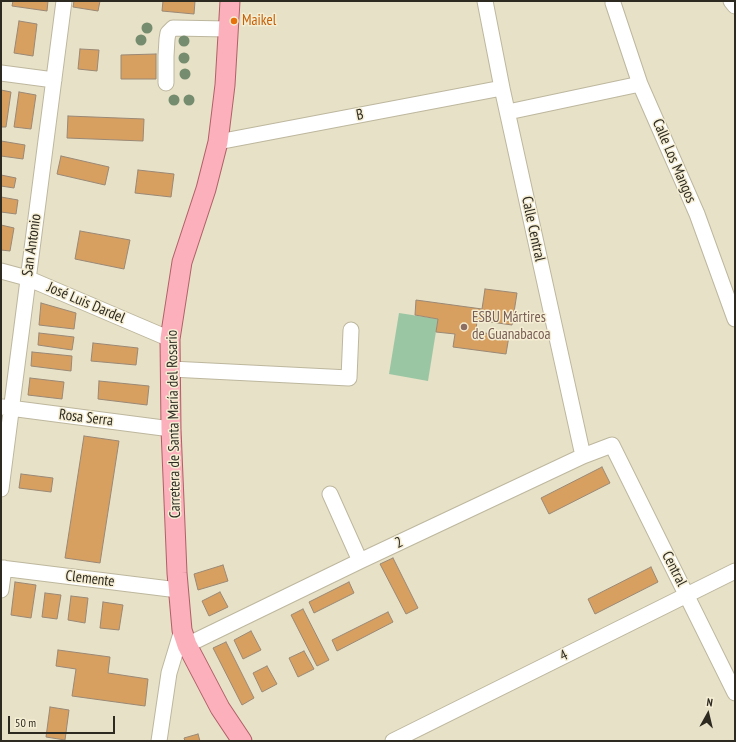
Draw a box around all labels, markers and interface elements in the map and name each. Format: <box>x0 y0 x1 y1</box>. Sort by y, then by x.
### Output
place label: Maikel <box>242 12 276 30</box>
marker: Maikel <box>229 16 239 26</box>
street label: B <box>355 105 365 125</box>
street label: Calle Los Mangos <box>648 116 700 206</box>
street label: Calle Central <box>517 195 549 263</box>
street label: San Antonio <box>19 213 45 277</box>
street label: José Luis Dardel <box>44 279 128 327</box>
place label: ESBU Mártires de Guanabacoa <box>472 309 550 344</box>
marker: ESBU Mártires de Guanabacoa <box>459 322 469 332</box>
street label: Carretera de Santa María del Rosario <box>163 330 185 518</box>
street label: Rosa Serra <box>58 406 114 430</box>
street label: 2 <box>392 533 406 553</box>
street label: Central <box>658 548 690 590</box>
street label: Clemente <box>64 567 116 591</box>
street label: 4 <box>557 646 571 666</box>
north arrow <box>688 694 728 734</box>
text: N <box>706 695 714 709</box>
scale bar <box>10 708 117 734</box>
text: 50 m <box>15 715 36 730</box>

